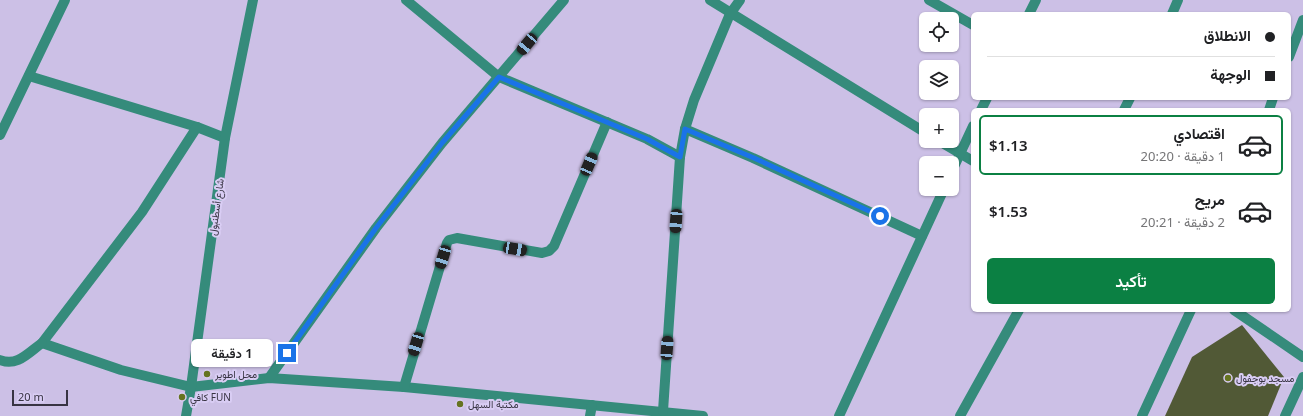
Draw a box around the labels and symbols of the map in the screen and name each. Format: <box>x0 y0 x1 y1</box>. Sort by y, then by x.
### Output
car <box>515 31 539 57</box>
car <box>579 151 599 177</box>
street label: شارع أسطنبول <box>205 178 227 236</box>
route start <box>871 207 889 225</box>
car <box>669 209 683 233</box>
car <box>502 241 528 257</box>
car <box>434 244 452 270</box>
car <box>407 331 425 357</box>
car <box>660 336 674 360</box>
callout: 1 دقيقة <box>191 339 273 367</box>
route end <box>278 344 296 362</box>
place label: محل اطوير <box>214 367 257 381</box>
marker: محل اطوير <box>202 369 212 379</box>
place label: مسجد بوجفول <box>1236 371 1294 385</box>
marker: مسجد بوجفول <box>1223 373 1233 383</box>
scale bar <box>12 388 68 407</box>
place label: كافي FUN <box>190 390 231 406</box>
marker: كافي FUN <box>177 392 187 402</box>
place label: مكتبة السهل <box>468 397 519 411</box>
marker: مكتبة السهل <box>455 399 465 409</box>

